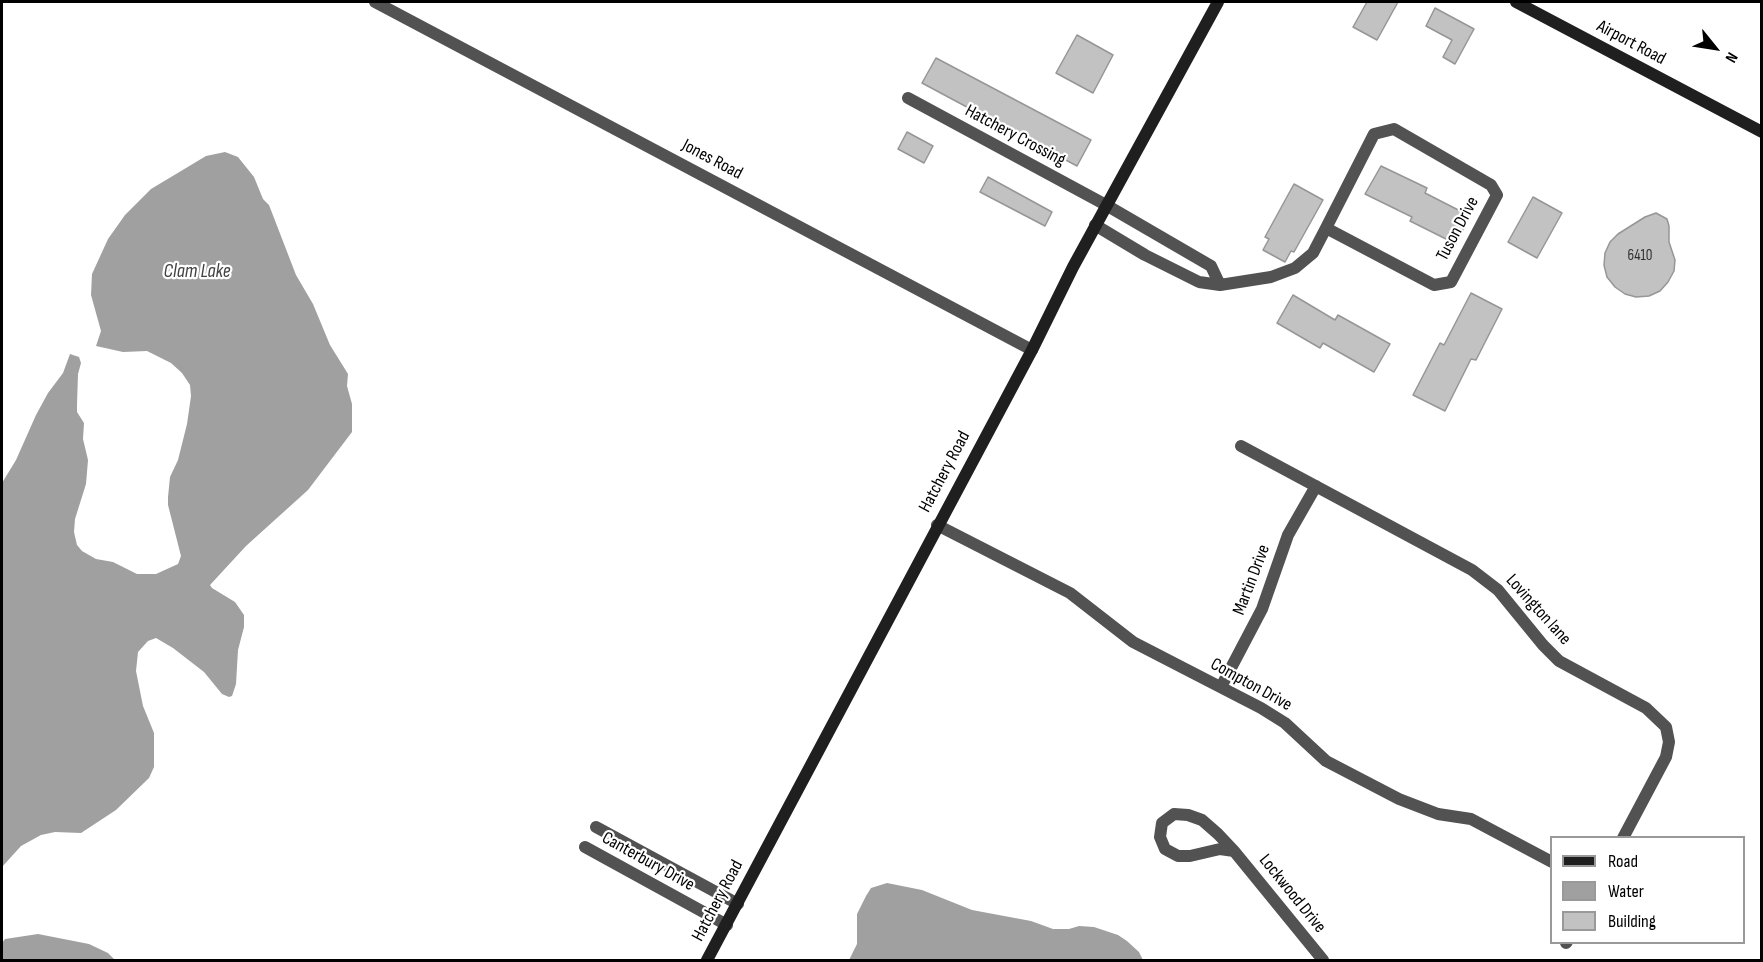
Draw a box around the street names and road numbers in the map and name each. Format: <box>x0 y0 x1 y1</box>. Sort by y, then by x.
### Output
street label: Airport Road <box>1593 16 1669 70</box>
street label: Hatchery Crossing <box>961 100 1069 172</box>
street label: Jones Road <box>678 135 746 185</box>
street label: Tuson Drive <box>1432 193 1484 265</box>
street label: Hatchery Road <box>915 428 975 516</box>
street label: Martin Drive <box>1229 542 1275 618</box>
street label: Lovington lane <box>1501 570 1575 650</box>
street label: Compton Drive <box>1206 654 1296 716</box>
street label: Canterbury Drive <box>598 828 698 896</box>
street label: Lockwood Drive <box>1254 850 1330 938</box>
street label: Hatchery Road <box>688 857 748 945</box>

